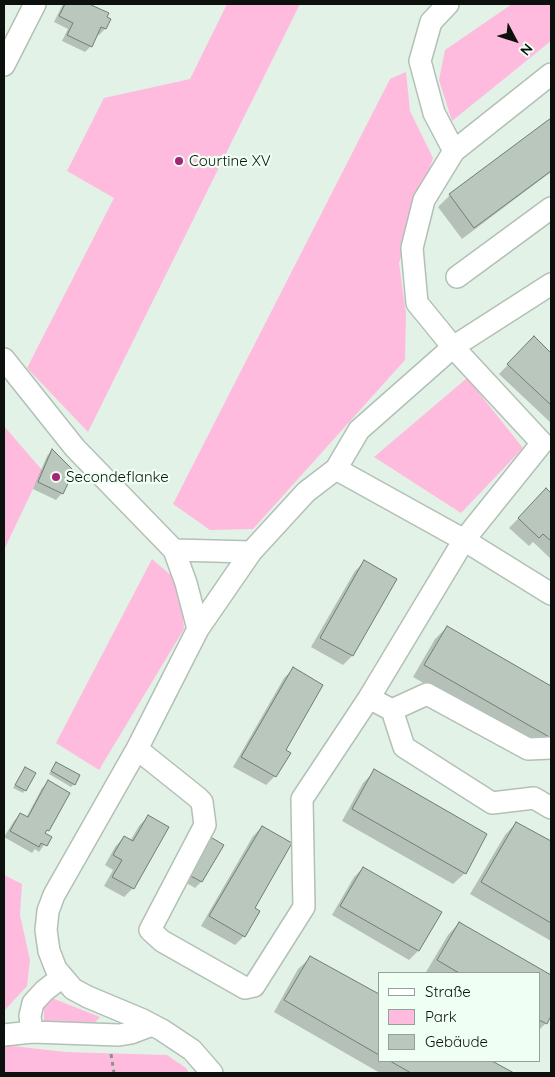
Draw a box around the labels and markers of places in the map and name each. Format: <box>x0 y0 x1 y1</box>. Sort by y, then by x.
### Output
place label: Courtine XV <box>189 152 271 170</box>
marker: Courtine XV <box>173 155 185 167</box>
place label: Secondeflanke <box>66 468 169 486</box>
marker: Secondeflanke <box>50 471 62 483</box>

